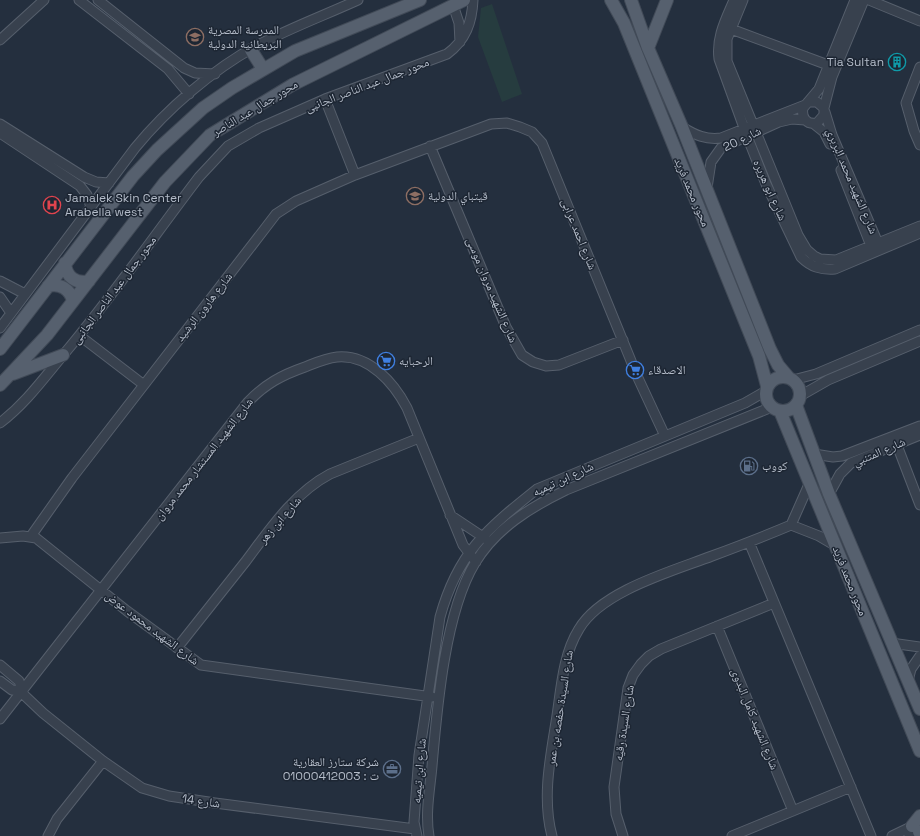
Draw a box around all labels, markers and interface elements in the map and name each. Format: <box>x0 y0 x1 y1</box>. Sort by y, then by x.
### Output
place label: المدرسة المصرية البريطانية الدولية <box>208 22 282 52</box>
school or university icon: المدرسة المصرية البريطانية الدولية <box>185 27 205 47</box>
building icon: Tia Sultan <box>887 52 907 72</box>
street label: محور جمال عبد الناصر الجانبى <box>303 54 431 116</box>
place label: Tia Sultan <box>827 54 884 70</box>
street label: محور جمال عبد الناصر <box>208 76 301 140</box>
street label: شارع 20 <box>720 123 764 155</box>
street label: شارع الشهيد محمد البربري <box>821 126 882 237</box>
street label: محور محمد فريد <box>670 155 714 229</box>
street label: شارع ابو هريره <box>749 157 791 223</box>
school or university icon: قيتباي الدولية <box>405 186 425 206</box>
place label: قيتباي الدولية <box>428 188 488 206</box>
place label: Jamalek Skin Center Arabella west <box>65 190 182 220</box>
hospital icon: Jamalek Skin Center Arabella west <box>42 195 62 215</box>
street label: شارع احمد عرابى <box>557 196 601 272</box>
street label: محور جمال عبد الناصر الجانبى <box>68 233 160 347</box>
street label: شارع الشهيد مروان موسى <box>463 235 521 345</box>
street label: شارع هارون الرشيد <box>172 269 236 345</box>
supermarket icon: الرحبايه <box>376 351 396 371</box>
place label: الرحبايه <box>399 353 433 369</box>
supermarket icon: الاصدقاء <box>625 360 645 380</box>
place label: الاصدقاء <box>648 362 686 378</box>
street label: شارع الشهيد المستشار محمد مروان <box>151 394 257 524</box>
street label: شارع المتنبي <box>850 434 909 472</box>
fuel station icon: كووب <box>739 456 759 476</box>
street label: شارع ابن تيميه <box>530 458 596 500</box>
place label: كووب <box>762 458 787 474</box>
street label: شارع ابن زهر <box>254 493 305 548</box>
street label: محور محمد فريد <box>829 544 871 618</box>
street label: شارع الشهيد محمود عوض <box>102 587 202 669</box>
street label: شارع السيدة حفصه بن عمر <box>543 649 577 768</box>
street label: شارع الشهيد كامل البدوى <box>727 666 783 772</box>
street label: شارع السيدة رقيه <box>610 684 638 762</box>
street label: شارع ابن تيميه <box>408 738 430 804</box>
place label: شركة ستارز العقارية ت : 01000412003 <box>283 754 379 784</box>
office icon: شركة ستارز العقارية ت : 01000412003 <box>382 759 402 779</box>
street label: شارع 14 <box>181 790 221 812</box>

